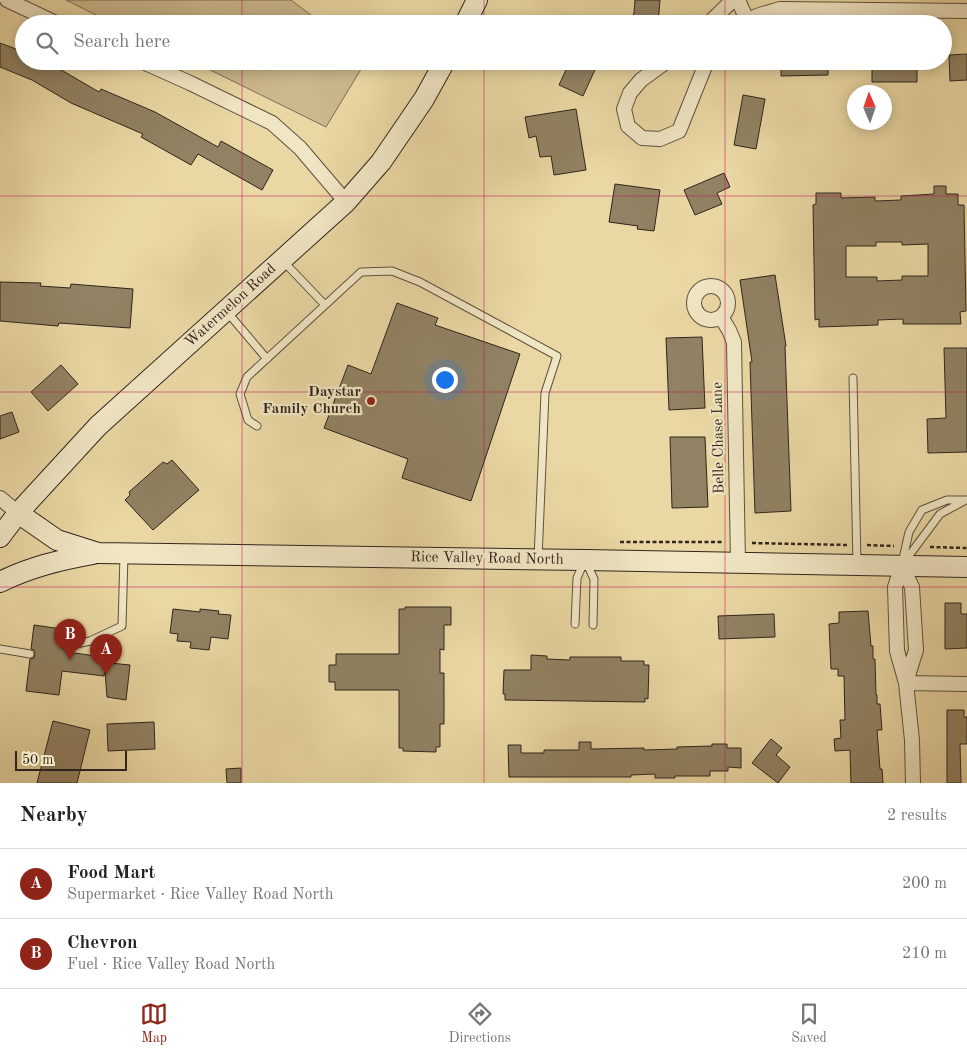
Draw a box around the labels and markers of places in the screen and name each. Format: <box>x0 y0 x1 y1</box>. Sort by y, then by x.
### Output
place label: Daystar Family Church <box>262 385 361 417</box>
marker: Daystar Family Church <box>365 395 377 407</box>
pin: B <box>54 619 86 660</box>
pin: A <box>90 634 122 675</box>

